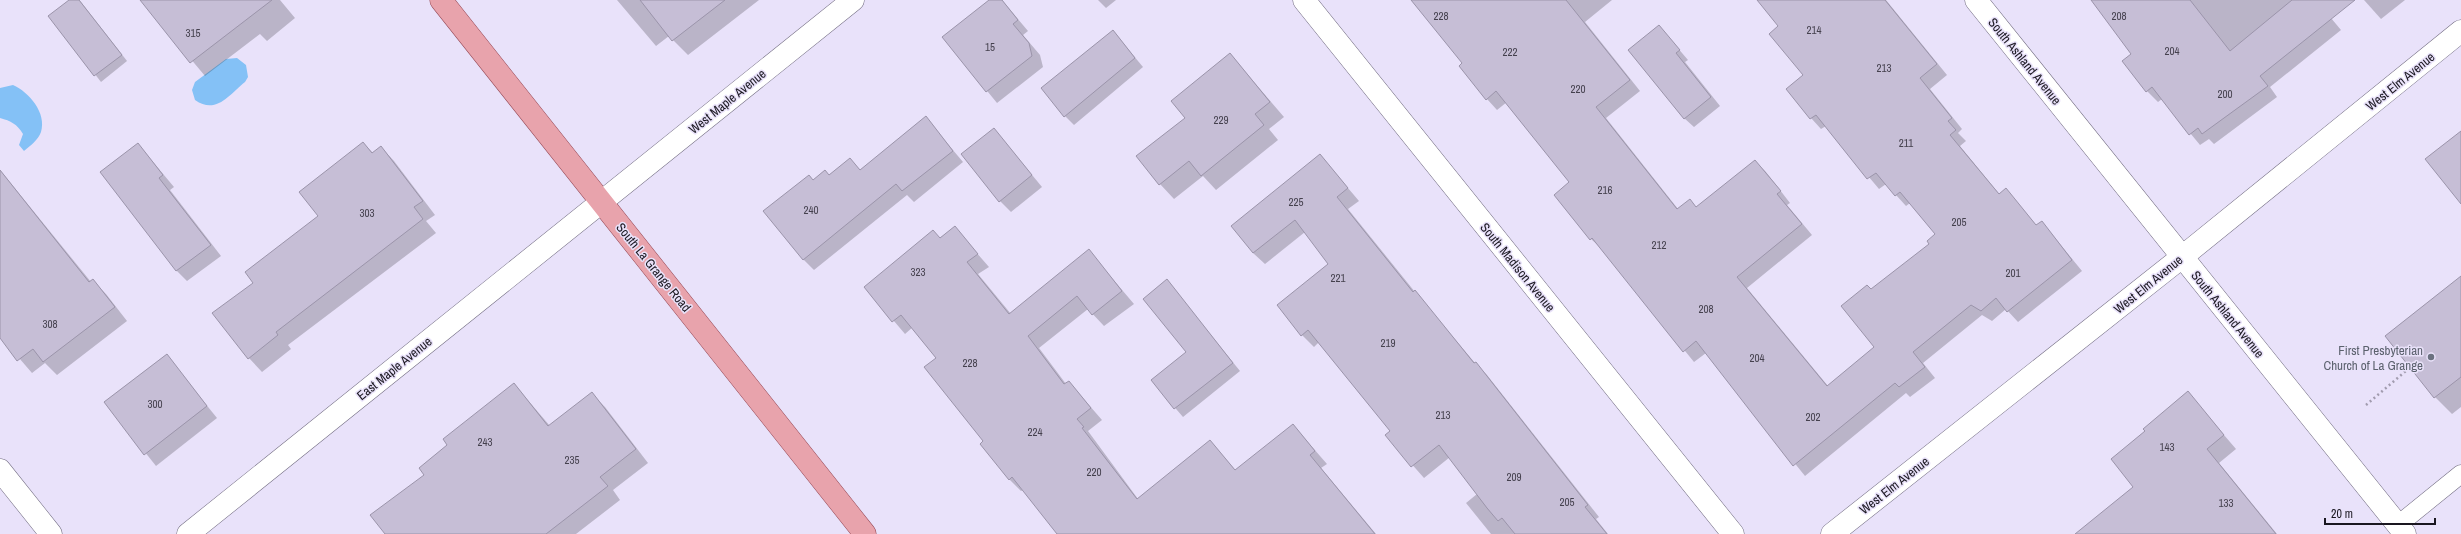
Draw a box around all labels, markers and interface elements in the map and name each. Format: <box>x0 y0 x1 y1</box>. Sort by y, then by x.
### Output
house number: 228 <box>1433 9 1449 23</box>
house number: 208 <box>2111 9 2127 23</box>
street label: South Ashland Avenue <box>1984 14 2065 108</box>
house number: 214 <box>1806 23 1822 37</box>
house number: 315 <box>185 26 201 40</box>
house number: 15 <box>985 40 995 54</box>
house number: 204 <box>2164 44 2180 58</box>
house number: 222 <box>1502 45 1518 59</box>
street label: West Elm Avenue <box>2362 48 2438 114</box>
house number: 213 <box>1876 61 1892 75</box>
street label: West Maple Avenue <box>685 65 769 138</box>
house number: 220 <box>1570 82 1586 96</box>
house number: 200 <box>2217 87 2233 101</box>
house number: 229 <box>1213 113 1229 127</box>
house number: 211 <box>1899 136 1913 150</box>
house number: 216 <box>1597 183 1613 197</box>
house number: 225 <box>1288 195 1304 209</box>
house number: 240 <box>803 203 819 217</box>
house number: 303 <box>359 206 375 220</box>
house number: 205 <box>1951 215 1967 229</box>
street label: South La Grange Road <box>613 219 695 315</box>
street label: South Madison Avenue <box>1476 219 1559 315</box>
house number: 212 <box>1651 238 1667 252</box>
street label: West Elm Avenue <box>2110 251 2186 317</box>
house number: 323 <box>910 265 926 279</box>
house number: 201 <box>2005 266 2021 280</box>
street label: South Ashland Avenue <box>2187 267 2268 361</box>
house number: 221 <box>1330 271 1346 285</box>
house number: 208 <box>1698 302 1714 316</box>
house number: 308 <box>42 317 58 331</box>
street label: East Maple Avenue <box>353 333 435 404</box>
house number: 219 <box>1380 336 1396 350</box>
place label: First Presbyterian Church of La Grange <box>2323 342 2423 374</box>
house number: 204 <box>1749 351 1765 365</box>
marker: First Presbyterian Church of La Grange <box>2426 352 2436 362</box>
house number: 228 <box>962 356 978 370</box>
house number: 300 <box>147 397 163 411</box>
house number: 213 <box>1435 408 1451 422</box>
house number: 202 <box>1805 410 1821 424</box>
house number: 224 <box>1027 425 1043 439</box>
house number: 243 <box>477 435 493 449</box>
house number: 143 <box>2159 440 2175 454</box>
house number: 235 <box>564 453 580 467</box>
street label: West Elm Avenue <box>1856 453 1933 518</box>
house number: 220 <box>1086 465 1102 479</box>
house number: 209 <box>1506 470 1522 484</box>
house number: 205 <box>1559 495 1575 509</box>
house number: 133 <box>2218 496 2234 510</box>
scale bar <box>2325 500 2435 526</box>
text: 20 m <box>2331 506 2353 522</box>

